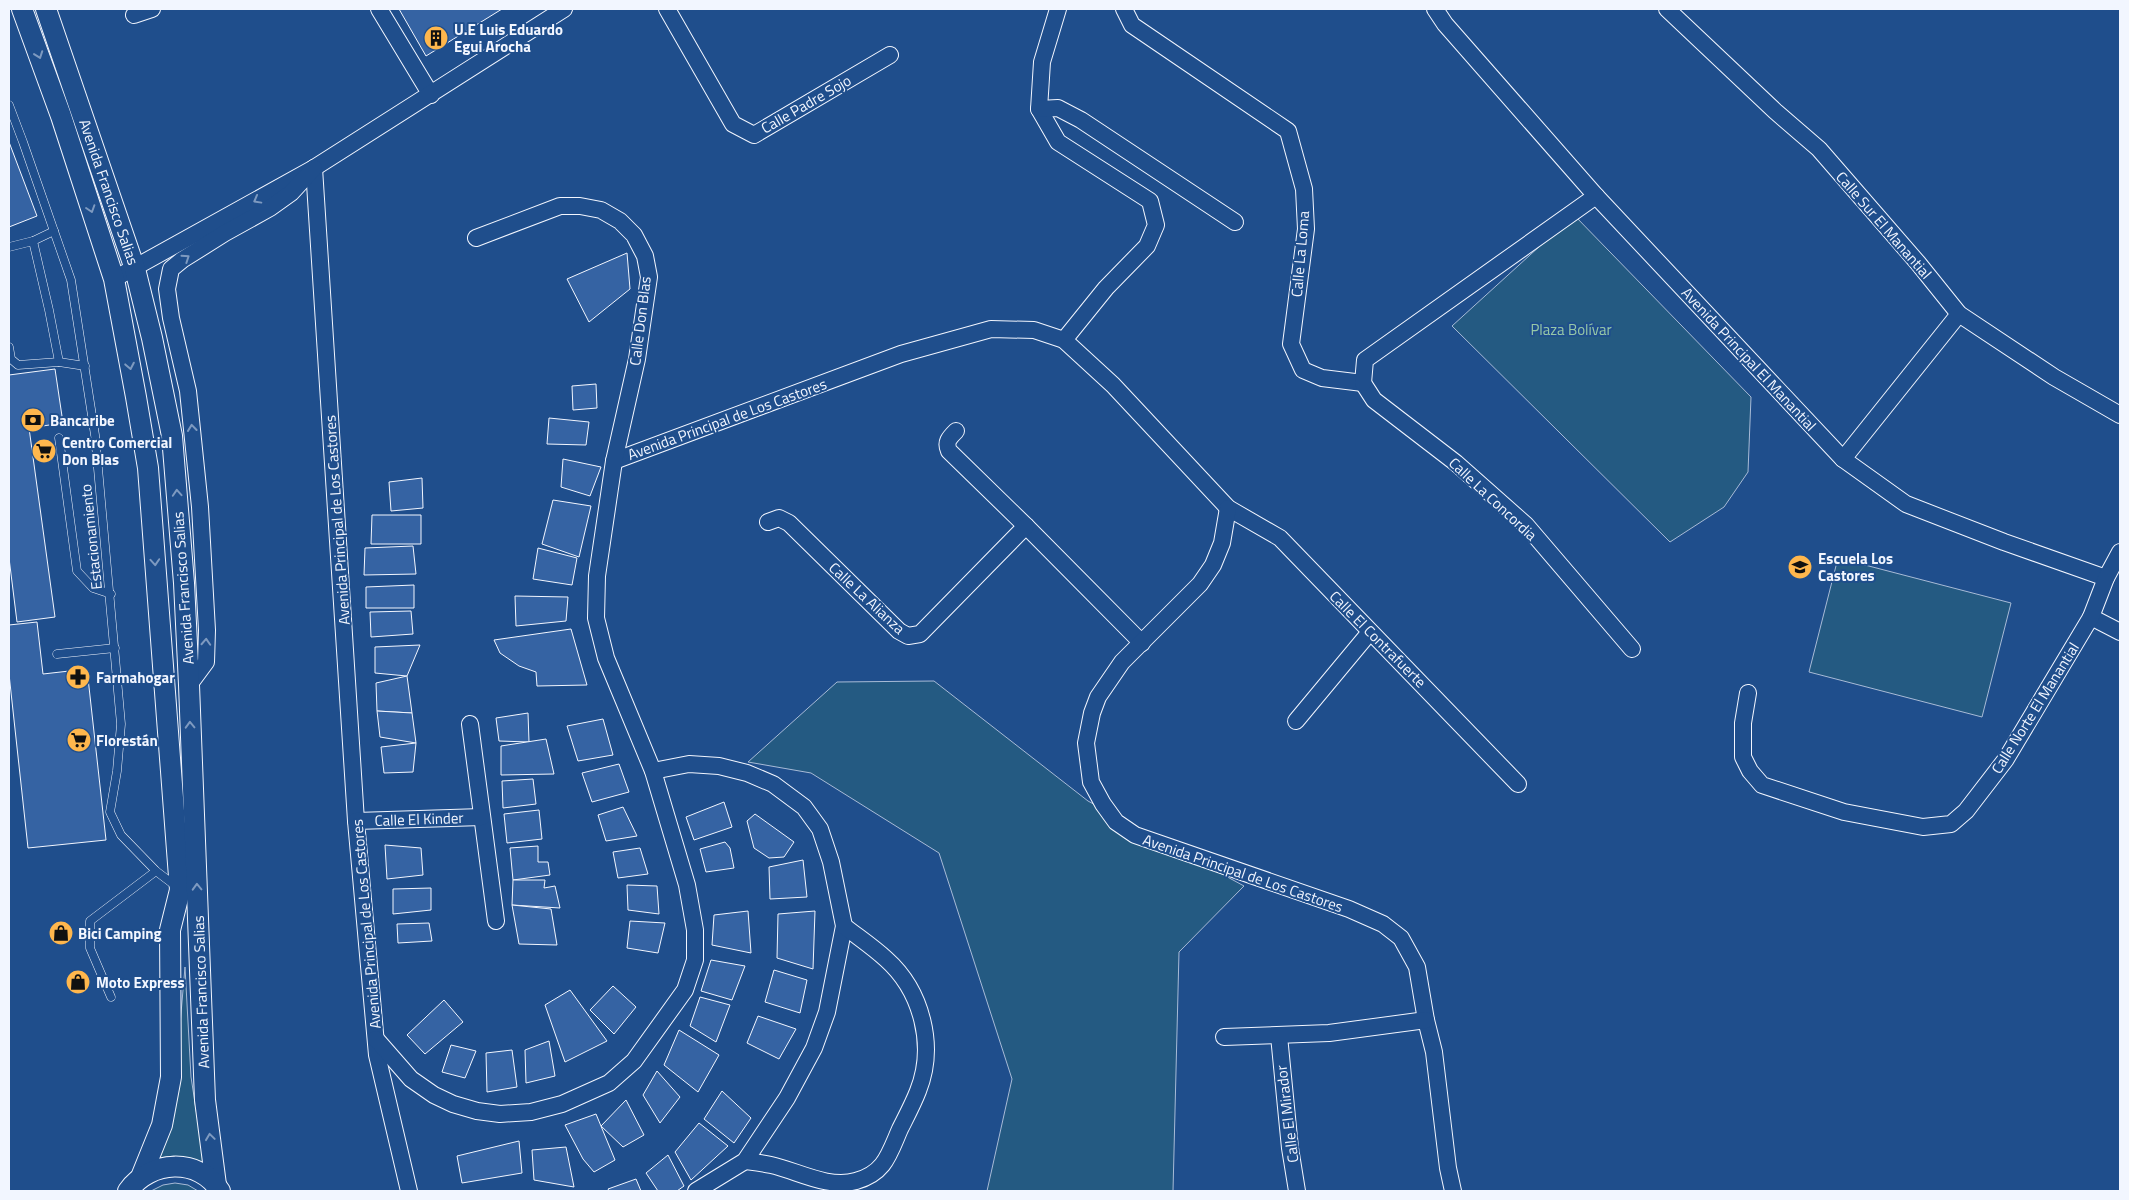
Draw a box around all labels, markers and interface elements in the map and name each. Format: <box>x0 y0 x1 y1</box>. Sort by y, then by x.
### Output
place label: U.E Luis Eduardo Egui Arocha <box>454 18 563 58</box>
building icon: U.E Luis Eduardo Egui Arocha <box>423 25 449 51</box>
one-way arrow <box>33 50 43 58</box>
street label: Calle Padre Sojo <box>757 69 856 139</box>
street label: Avenida Francisco Salias <box>73 116 145 268</box>
street label: Calle Sur El Manantial <box>1831 166 1937 284</box>
one-way arrow <box>253 194 262 204</box>
one-way arrow <box>85 204 95 212</box>
street label: Calle La Loma <box>1285 209 1315 298</box>
one-way arrow <box>180 255 190 264</box>
street label: Calle Don Blas <box>623 275 657 367</box>
street label: Avenida Principal El Manantial <box>1676 282 1822 436</box>
park label: Plaza Bolívar <box>1530 318 1612 341</box>
one-way arrow <box>124 362 134 370</box>
street label: Avenida Principal de Los Castores <box>624 372 830 466</box>
bank icon: Bancaribe <box>20 407 46 433</box>
place label: Bancaribe <box>50 409 115 432</box>
street label: Avenida Principal de Los Castores <box>318 414 356 626</box>
one-way arrow <box>187 423 198 431</box>
place label: Centro Comercial Don Blas <box>62 431 172 471</box>
supermarket icon: Centro Comercial Don Blas <box>31 438 57 464</box>
street label: Calle La Concordia <box>1444 452 1543 546</box>
street label: Estacionamiento <box>74 483 108 591</box>
one-way arrow <box>171 489 182 497</box>
street label: Avenida Francisco Salias <box>166 511 200 665</box>
place label: Escuela Los Castores <box>1818 547 1893 587</box>
school or university icon: Escuela Los Castores <box>1787 554 1813 580</box>
street label: Calle La Alianza <box>824 556 911 640</box>
one-way arrow <box>150 558 161 566</box>
street label: Calle El Contrafuerte <box>1324 585 1432 693</box>
one-way arrow <box>201 638 212 646</box>
street label: Calle Norte El Manantial <box>1985 638 2085 778</box>
pharmacy icon: Farmahogar <box>65 664 91 690</box>
place label: Farmahogar <box>96 666 175 689</box>
one-way arrow <box>185 721 196 729</box>
supermarket icon: Florestán <box>66 727 92 753</box>
place label: Florestán <box>96 729 158 752</box>
street label: Calle El Kinder <box>374 806 464 832</box>
street label: Avenida Principal de Los Castores <box>345 818 387 1030</box>
street label: Avenida Principal de Los Castores <box>1140 828 1346 918</box>
one-way arrow <box>191 883 202 891</box>
street label: Avenida Francisco Salias <box>187 915 215 1069</box>
shop icon: Bici Camping <box>48 920 74 946</box>
place label: Bici Camping <box>78 922 162 945</box>
shop icon: Moto Express <box>65 969 91 995</box>
place label: Moto Express <box>96 971 184 994</box>
street label: Calle El Mirador <box>1270 1064 1304 1164</box>
one-way arrow <box>205 1132 216 1140</box>

